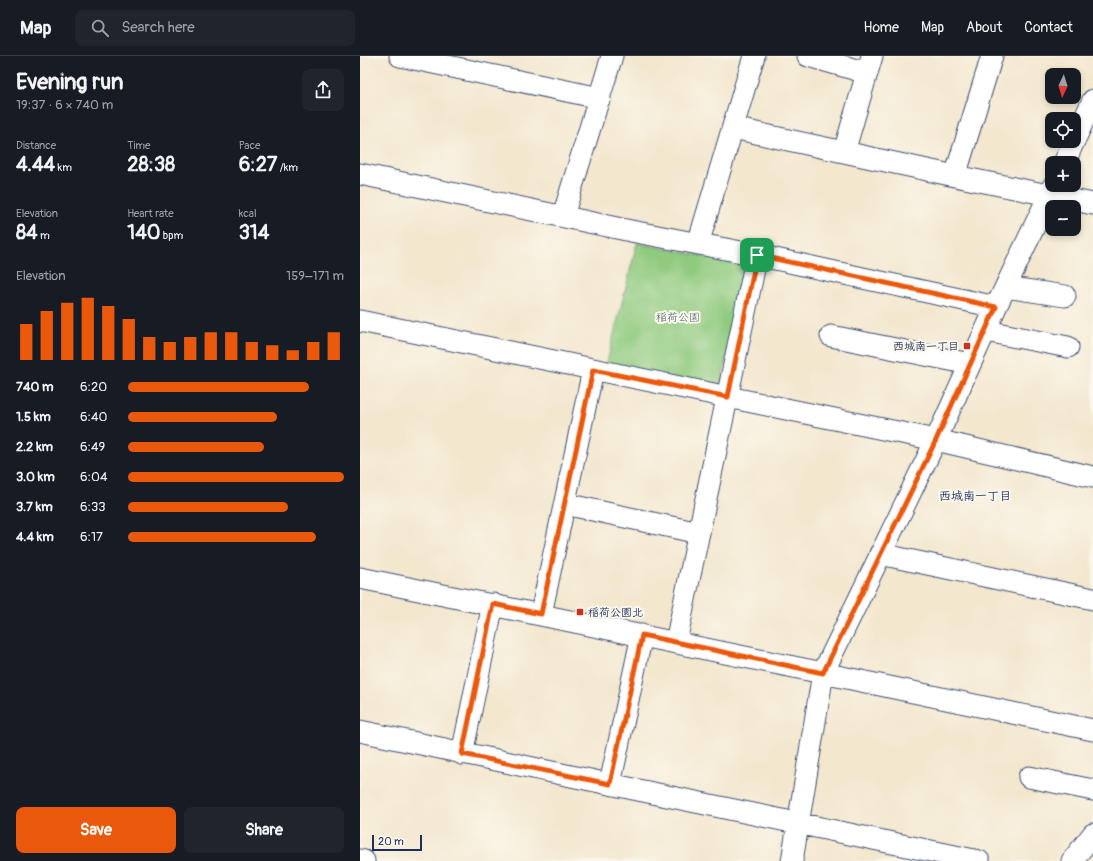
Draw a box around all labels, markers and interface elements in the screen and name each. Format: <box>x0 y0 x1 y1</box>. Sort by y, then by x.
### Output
search box <box>75 10 355 46</box>
text: Map <box>20 16 51 40</box>
icon: search <box>89 17 111 39</box>
text: Search here <box>121 18 195 37</box>
text: Home <box>864 19 899 36</box>
text: Map <box>921 19 944 36</box>
text: About <box>966 19 1002 36</box>
text: Contact <box>1024 19 1073 36</box>
text: Evening run <box>16 68 124 96</box>
north arrow <box>1045 68 1081 104</box>
map controls <box>1045 68 1081 236</box>
button: share <box>302 69 344 111</box>
text: 19:37 · 6 × 740 m <box>16 97 113 113</box>
button: locate <box>1045 112 1081 148</box>
text: Distance <box>16 139 56 152</box>
text: Time <box>127 139 150 152</box>
text: Pace <box>239 139 260 152</box>
text: 4.44 <box>16 152 55 177</box>
text: 28:38 <box>127 152 175 177</box>
text: 6:27 <box>239 152 277 177</box>
button: + <box>1045 156 1081 192</box>
text: km <box>55 161 72 174</box>
text: /km <box>277 161 298 174</box>
button: − <box>1045 200 1081 236</box>
text: Elevation <box>16 207 58 220</box>
text: Heart rate <box>127 207 174 220</box>
text: kcal <box>239 207 257 220</box>
text: 84 <box>16 220 38 245</box>
text: 140 <box>127 220 160 245</box>
text: 314 <box>239 220 269 245</box>
text: m <box>38 229 50 242</box>
text: bpm <box>160 229 183 242</box>
pin <box>740 238 774 272</box>
icon: arrive <box>746 244 768 266</box>
text: Elevation <box>16 268 66 284</box>
text: 159–171 m <box>286 268 344 284</box>
park label: 稲荷公園 <box>656 311 700 324</box>
place label: 西城南一丁目 <box>893 340 959 353</box>
marker: 西城南一丁目 <box>962 341 972 351</box>
text: 740 m <box>16 379 54 395</box>
text: 6:20 <box>80 379 107 395</box>
text: 1.5 km <box>16 409 51 425</box>
text: 6:40 <box>80 409 107 425</box>
text: 2.2 km <box>16 439 53 455</box>
text: 6:49 <box>80 439 105 455</box>
text: 3.0 km <box>16 469 55 485</box>
text: 6:04 <box>80 469 107 485</box>
district label: 西城南一丁目 <box>939 489 1011 504</box>
text: 3.7 km <box>16 499 53 515</box>
text: 6:33 <box>80 499 106 515</box>
text: 4.4 km <box>16 529 54 545</box>
text: 6:17 <box>80 529 103 545</box>
place label: 稲荷公園北 <box>588 606 643 619</box>
marker: 稲荷公園北 <box>575 607 585 617</box>
button: Save <box>16 807 176 853</box>
button: Share <box>184 807 344 853</box>
scale bar <box>372 833 422 852</box>
text: 20 m <box>378 835 404 848</box>

